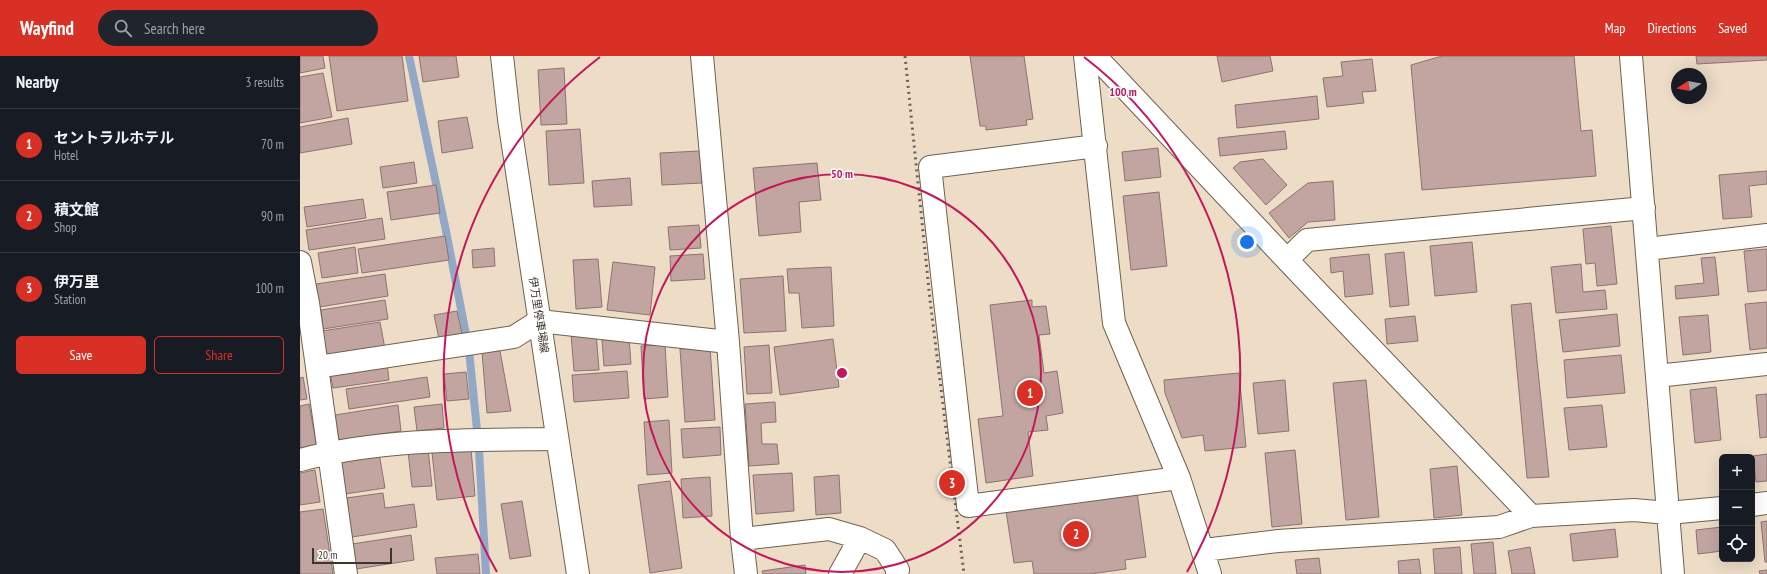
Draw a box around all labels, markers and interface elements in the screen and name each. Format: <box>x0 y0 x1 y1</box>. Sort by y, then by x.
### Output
search box <box>98 10 378 46</box>
text: Wayfind <box>20 16 74 40</box>
icon: search <box>112 17 134 39</box>
text: Search here <box>144 19 205 38</box>
text: Map <box>1605 19 1625 37</box>
text: Directions <box>1647 19 1696 37</box>
text: Saved <box>1718 19 1747 37</box>
north arrow <box>1671 68 1707 104</box>
text: Nearby <box>16 71 59 93</box>
text: 3 results <box>245 74 284 91</box>
text: 100 m <box>1109 84 1137 99</box>
text: セントラルホテル <box>54 128 174 147</box>
text: 1 <box>26 136 32 153</box>
text: 70 m <box>261 136 284 153</box>
text: Hotel <box>54 147 78 164</box>
text: 50 m <box>831 166 853 181</box>
text: 積文館 <box>54 200 99 219</box>
text: 2 <box>26 208 32 225</box>
text: 90 m <box>261 208 284 225</box>
text: Shop <box>54 219 77 236</box>
your location <box>1237 232 1257 252</box>
text: 伊万里 <box>54 272 99 291</box>
street label: 伊万里停車場線 <box>526 276 552 354</box>
text: 3 <box>26 280 32 297</box>
text: 100 m <box>255 280 284 297</box>
text: Station <box>54 291 86 308</box>
button: Save <box>16 336 146 374</box>
button: Share <box>154 336 284 374</box>
centre of rings <box>835 366 849 380</box>
pin: 1 <box>1017 378 1043 408</box>
map controls <box>1719 454 1755 562</box>
button: + <box>1719 454 1755 490</box>
pin: 3 <box>939 468 965 498</box>
button: − <box>1719 490 1755 526</box>
pin: 2 <box>1063 519 1089 549</box>
button: locate <box>1719 526 1755 562</box>
scale bar <box>312 546 392 565</box>
text: 20 m <box>318 548 337 562</box>

